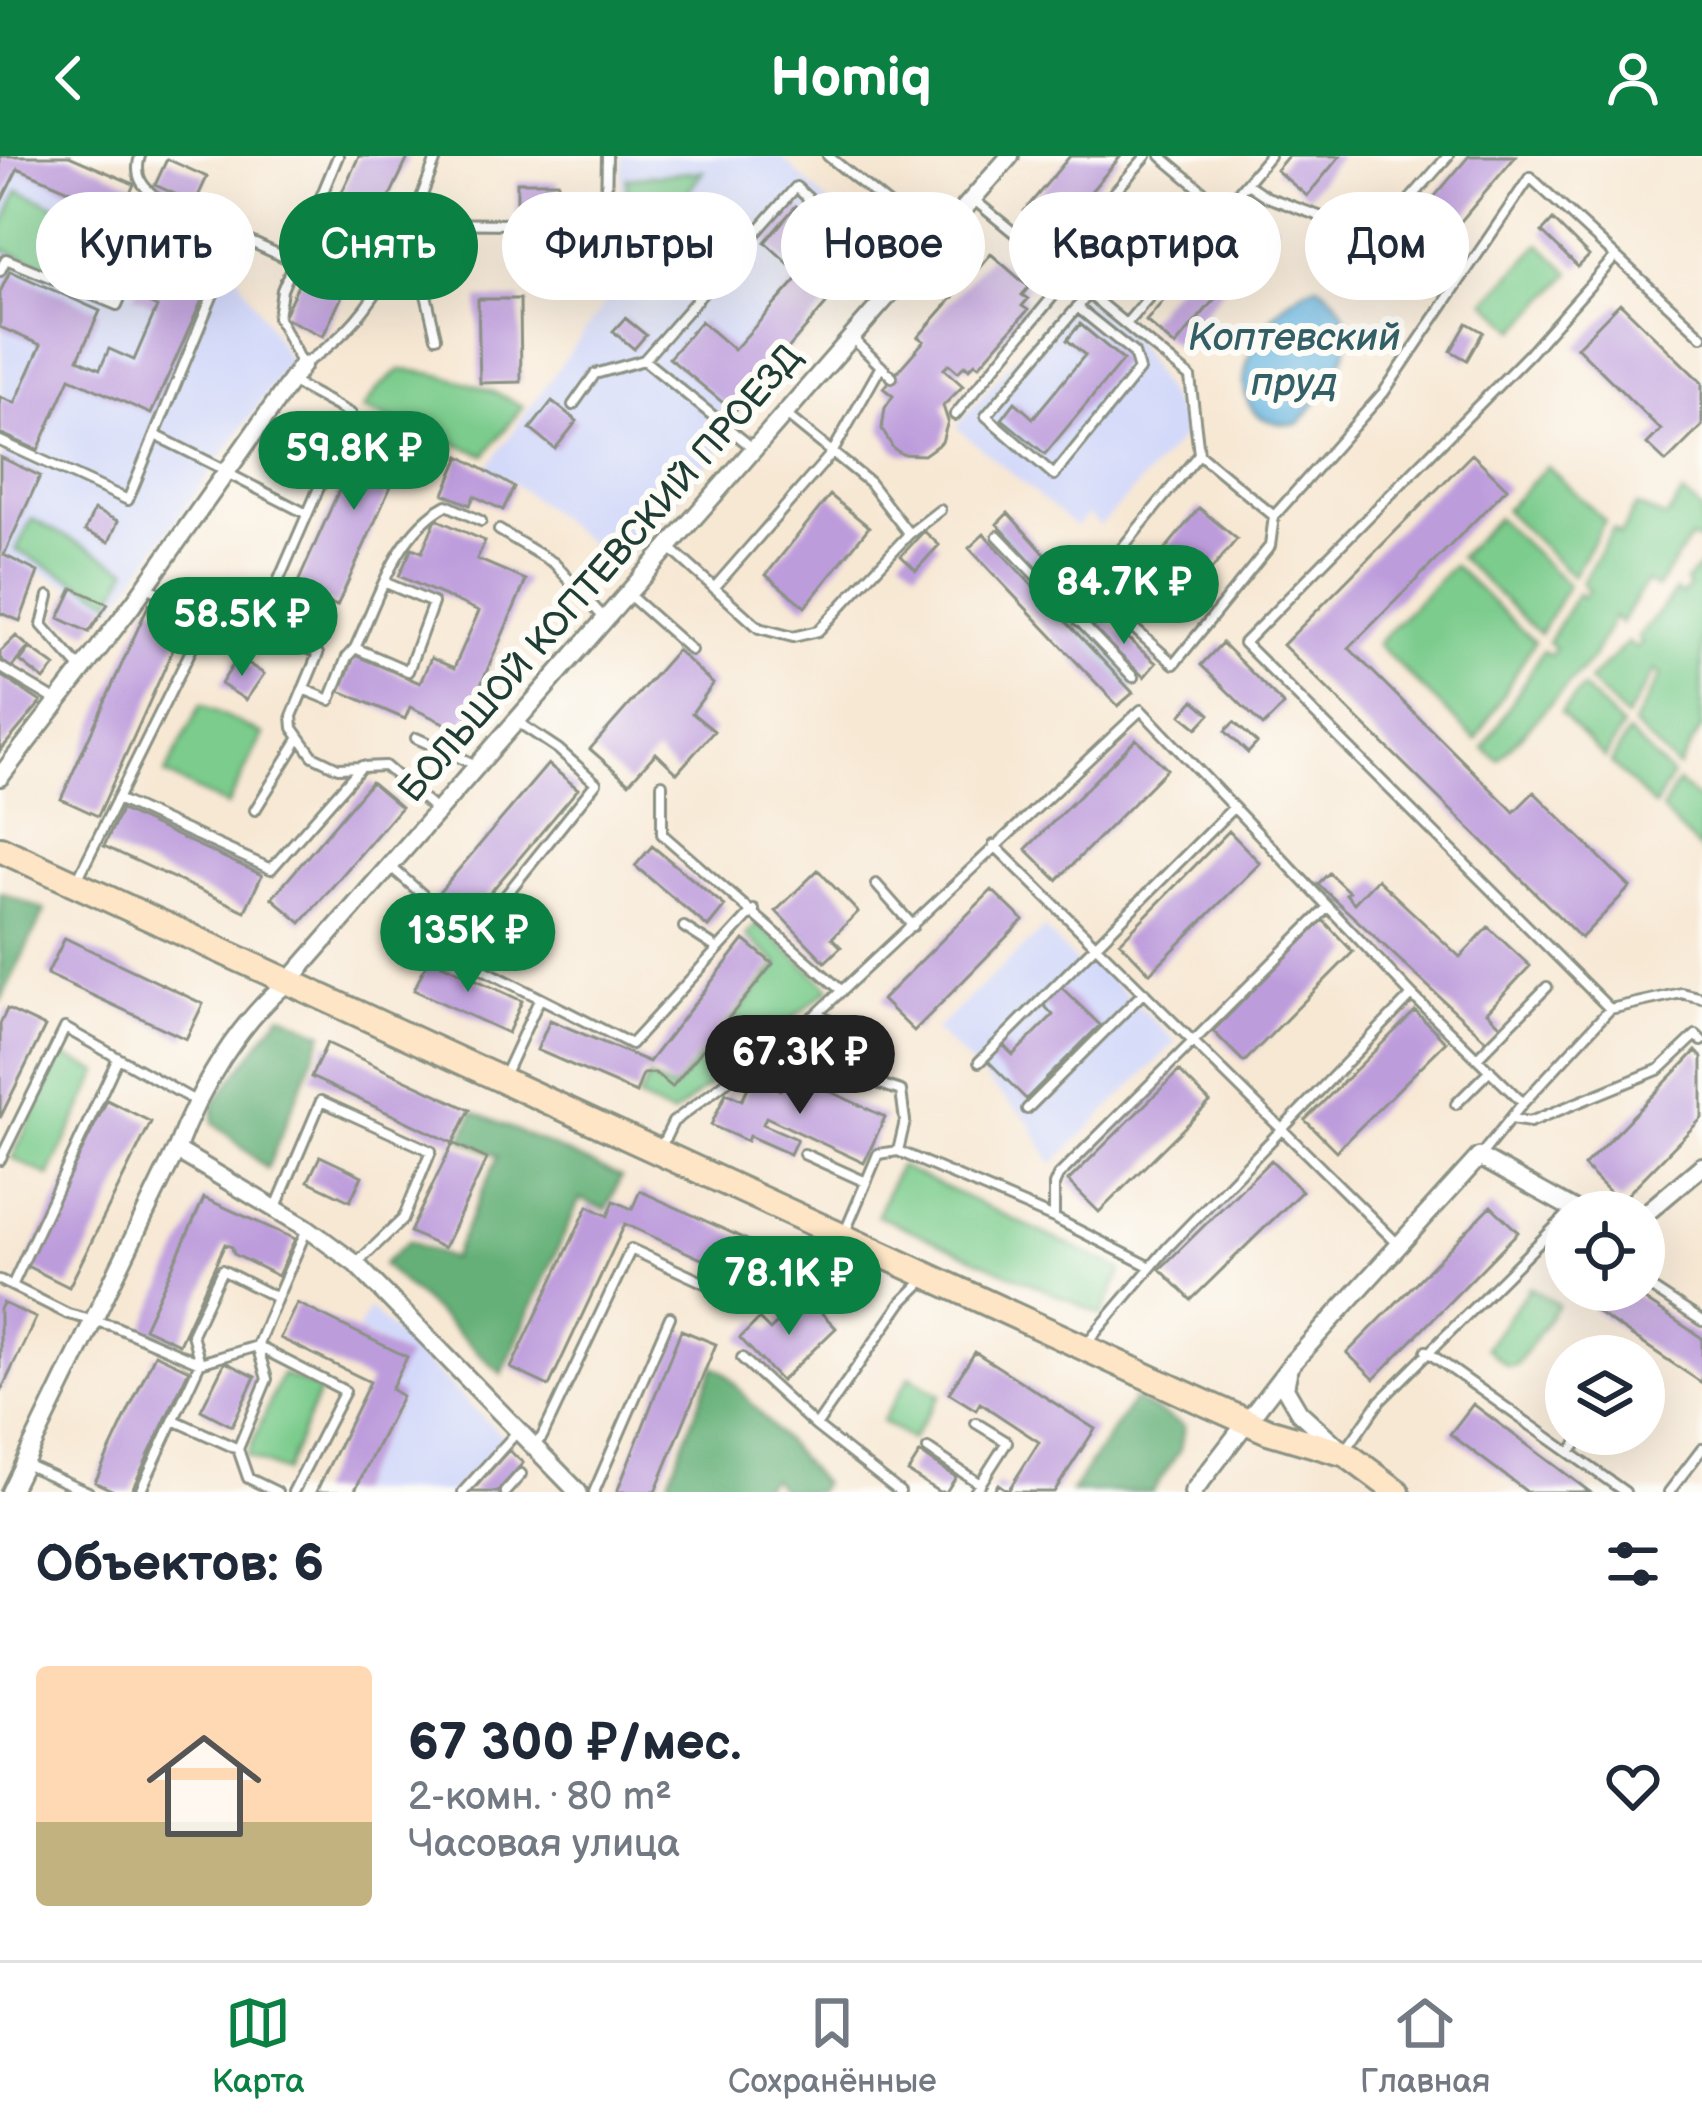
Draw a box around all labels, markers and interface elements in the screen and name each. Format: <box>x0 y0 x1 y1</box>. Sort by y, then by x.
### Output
icon: back <box>36 45 102 111</box>
icon: person <box>1600 45 1666 111</box>
text: Homiq <box>770 46 932 111</box>
chip: Купить <box>36 192 255 300</box>
chip: Снять <box>279 192 478 300</box>
chip: Фильтры <box>502 192 757 300</box>
chip: Новое <box>781 192 985 300</box>
chip: Квартира <box>1009 192 1281 300</box>
chip: Дом <box>1305 192 1469 300</box>
water label: Коптевский пруд <box>1188 315 1400 407</box>
street label: БОЛЬШОЙ КОПТЕВСКИЙ ПРОЕЗД <box>390 336 812 812</box>
pin: 59.8K ₽ <box>243 411 465 513</box>
text: 59.8K ₽ <box>285 426 423 473</box>
pin: 84.7K ₽ <box>1013 545 1235 647</box>
text: 84.7K ₽ <box>1056 560 1192 607</box>
pin: 58.5K ₽ <box>131 577 353 679</box>
text: 58.5K ₽ <box>174 592 310 639</box>
pin: 135K ₽ <box>370 893 566 995</box>
text: 135K ₽ <box>407 908 529 955</box>
pin: 67.3K ₽ <box>689 1015 911 1117</box>
text: 67.3K ₽ <box>732 1030 868 1077</box>
map controls <box>1545 1191 1665 1455</box>
button: locate <box>1545 1191 1665 1311</box>
pin: 78.1K ₽ <box>678 1236 900 1338</box>
text: 78.1K ₽ <box>724 1251 854 1298</box>
button: layers <box>1545 1335 1665 1455</box>
icon: filters <box>1600 1531 1666 1597</box>
text: Объектов: 6 <box>36 1534 324 1595</box>
text: 67 300 ₽/мес. <box>408 1713 741 1774</box>
icon: home <box>132 1714 276 1858</box>
icon: heart <box>1600 1753 1666 1819</box>
text: 2-комн. · 80 m² <box>408 1774 672 1821</box>
text: Часовая улица <box>408 1821 680 1868</box>
tab: Карта <box>212 1990 305 2102</box>
tab: Сохранённые <box>728 1990 937 2102</box>
tab: Главная <box>1360 1990 1490 2102</box>

